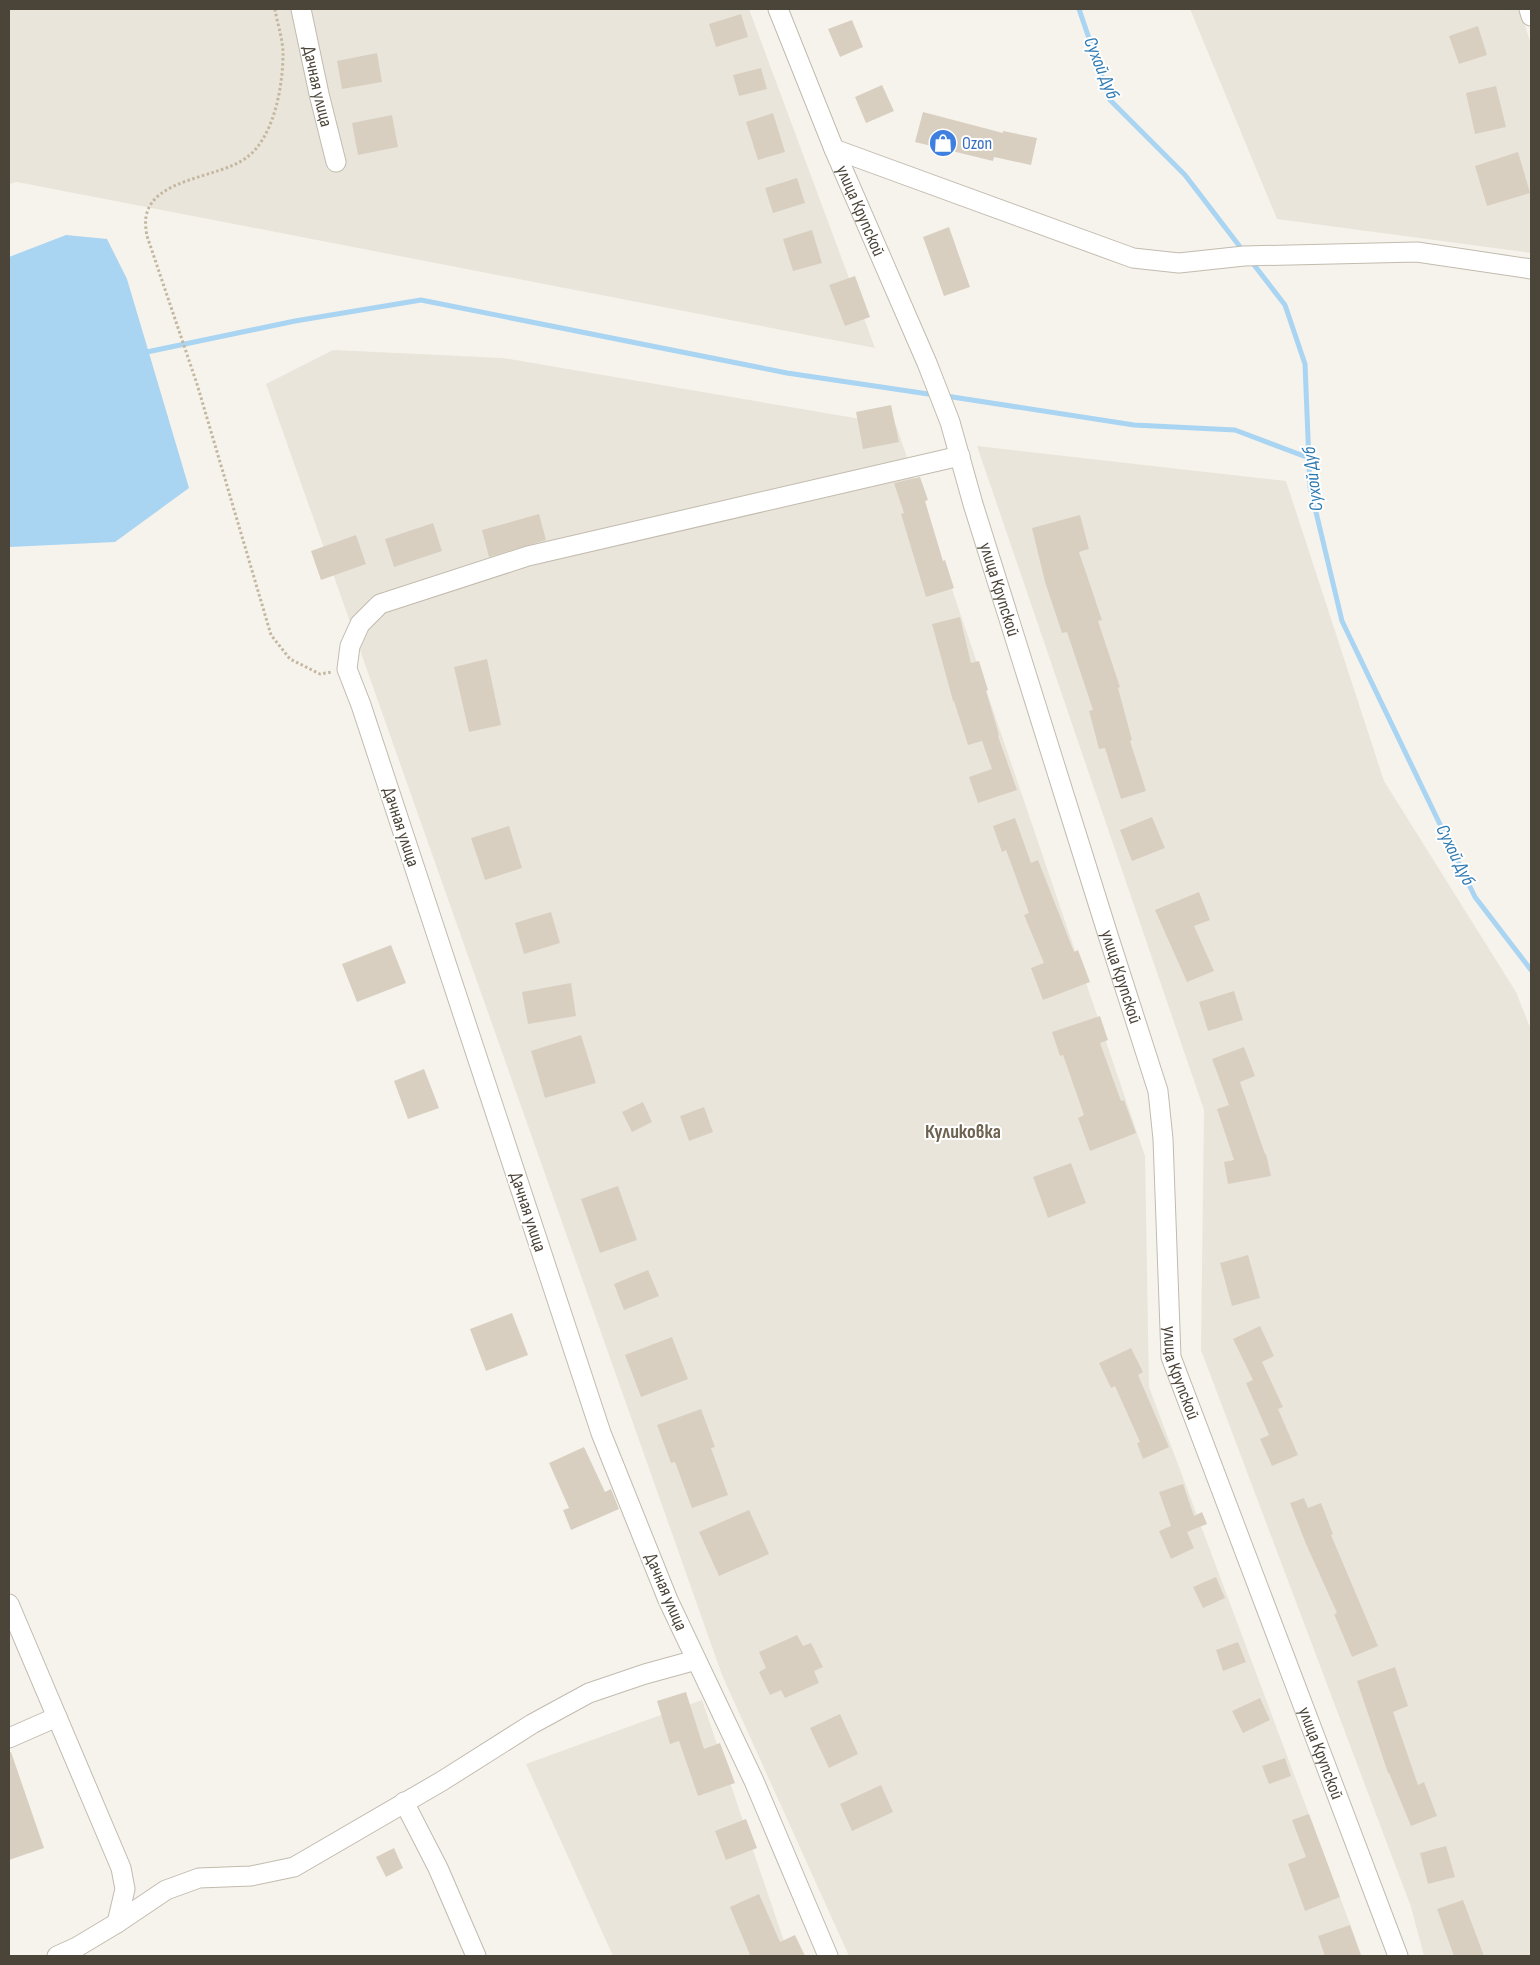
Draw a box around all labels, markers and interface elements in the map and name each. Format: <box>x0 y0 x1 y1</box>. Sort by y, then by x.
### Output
water label: Сухой Дуб <box>1078 34 1124 103</box>
street label: Дачная улица <box>299 44 337 129</box>
shop icon: Ozon <box>928 128 958 158</box>
place label: Ozon <box>962 133 992 154</box>
street label: улица Крупской <box>832 162 890 259</box>
water label: Сухой Дуб <box>1298 445 1328 513</box>
street label: улица Крупской <box>975 540 1024 639</box>
street label: Дачная улица <box>378 785 424 869</box>
water label: Сухой Дуб <box>1430 821 1480 889</box>
street label: улица Крупской <box>1097 927 1146 1026</box>
district label: Куликовка <box>925 1120 1001 1144</box>
street label: Дачная улица <box>505 1170 551 1254</box>
street label: улица Крупской <box>1159 1326 1204 1422</box>
street label: Дачная улица <box>640 1550 692 1634</box>
street label: улица Крупской <box>1294 1704 1348 1802</box>

